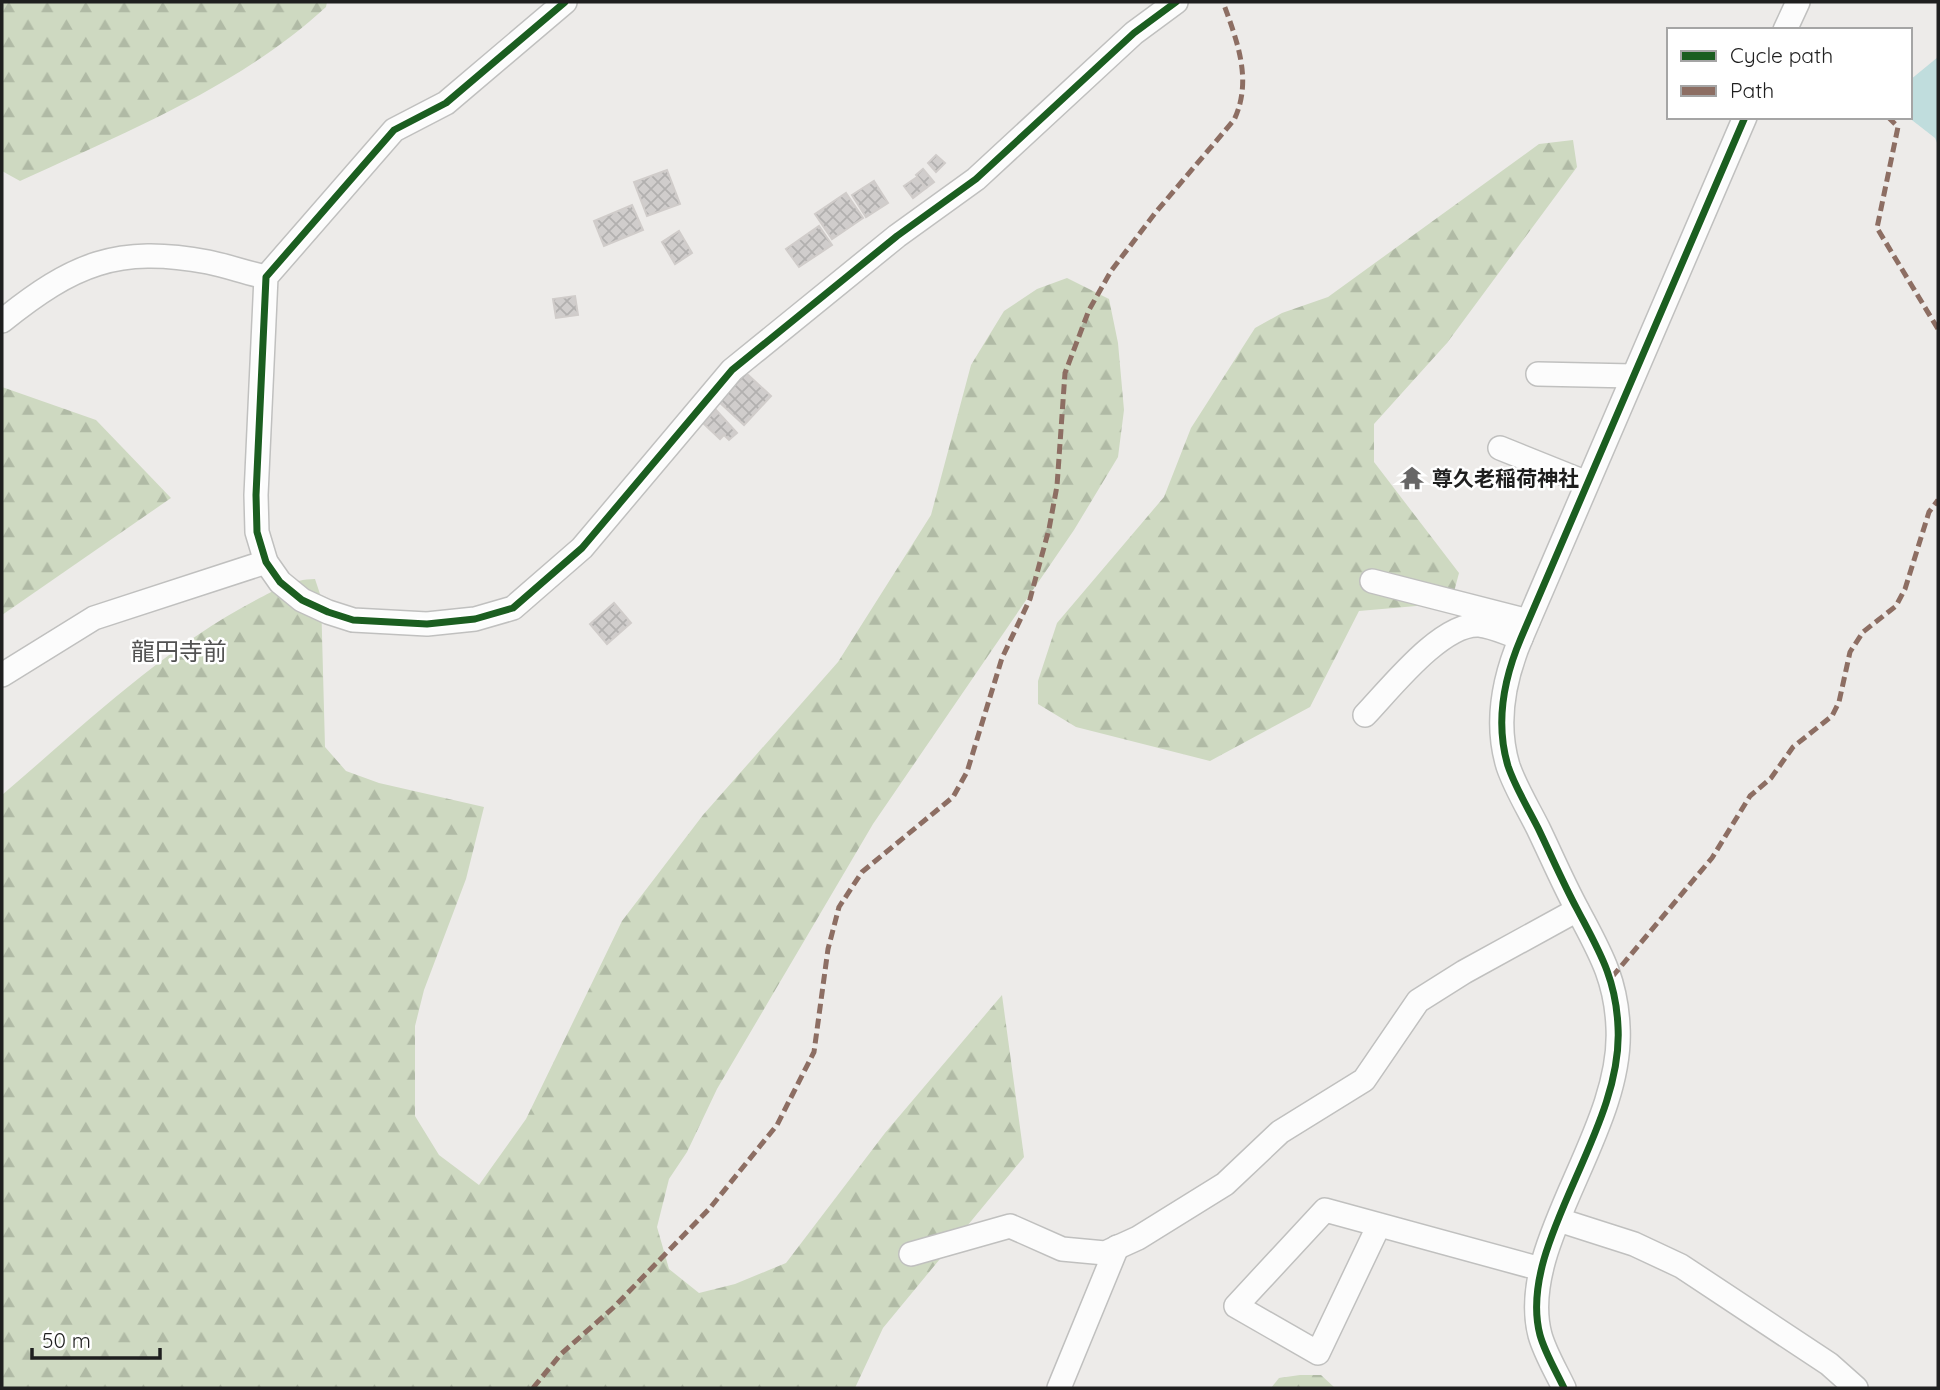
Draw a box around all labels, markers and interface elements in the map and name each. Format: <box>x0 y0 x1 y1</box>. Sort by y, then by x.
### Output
legend <box>1667 28 1912 119</box>
text: Cycle path <box>1730 42 1833 68</box>
text: Path <box>1730 77 1774 103</box>
temple icon: 尊久老稲荷神社 <box>1398 464 1426 492</box>
place label: 尊久老稲荷神社 <box>1432 465 1579 491</box>
district label: 龍円寺前 <box>131 636 227 666</box>
scale bar <box>32 1316 159 1360</box>
text: 50 m <box>42 1327 91 1353</box>

